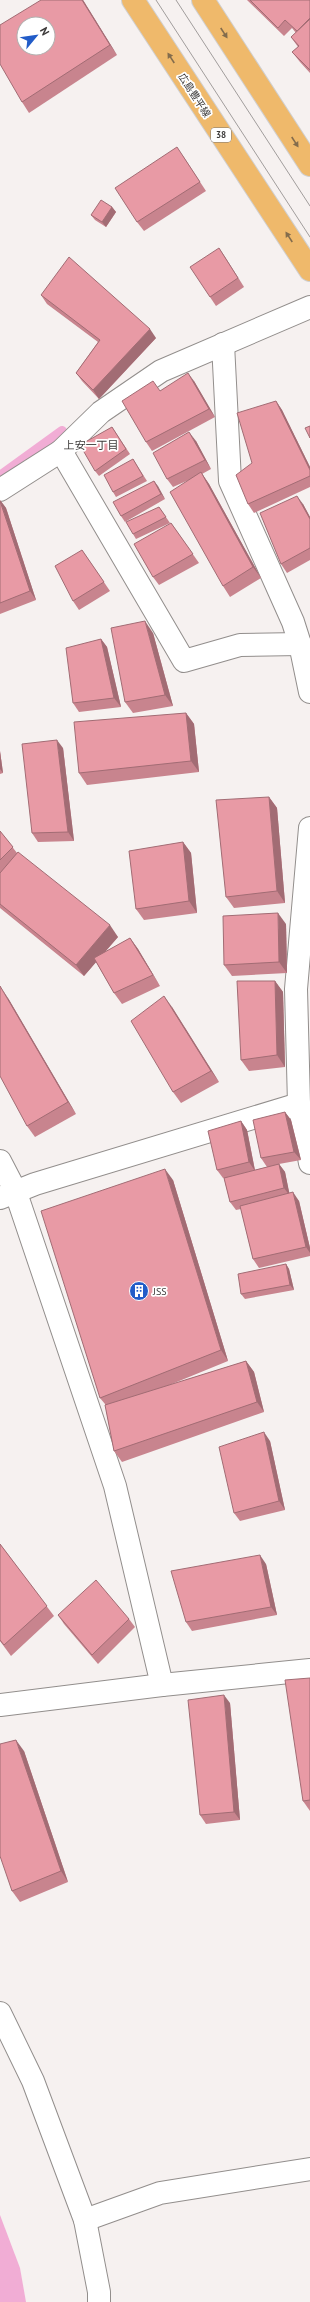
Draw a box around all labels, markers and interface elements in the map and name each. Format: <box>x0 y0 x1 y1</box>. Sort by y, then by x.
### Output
north arrow <box>16 16 56 56</box>
text: N <box>37 25 53 38</box>
one-way arrow <box>220 28 228 38</box>
one-way arrow <box>167 53 175 64</box>
street label: 広島豊平線 <box>176 71 214 120</box>
road number: 38 <box>211 128 231 142</box>
one-way arrow <box>291 137 299 147</box>
one-way arrow <box>285 231 292 243</box>
district label: 上安一丁目 <box>64 438 119 452</box>
building icon: JSS <box>128 1280 150 1302</box>
place label: JSS <box>152 1285 167 1298</box>

